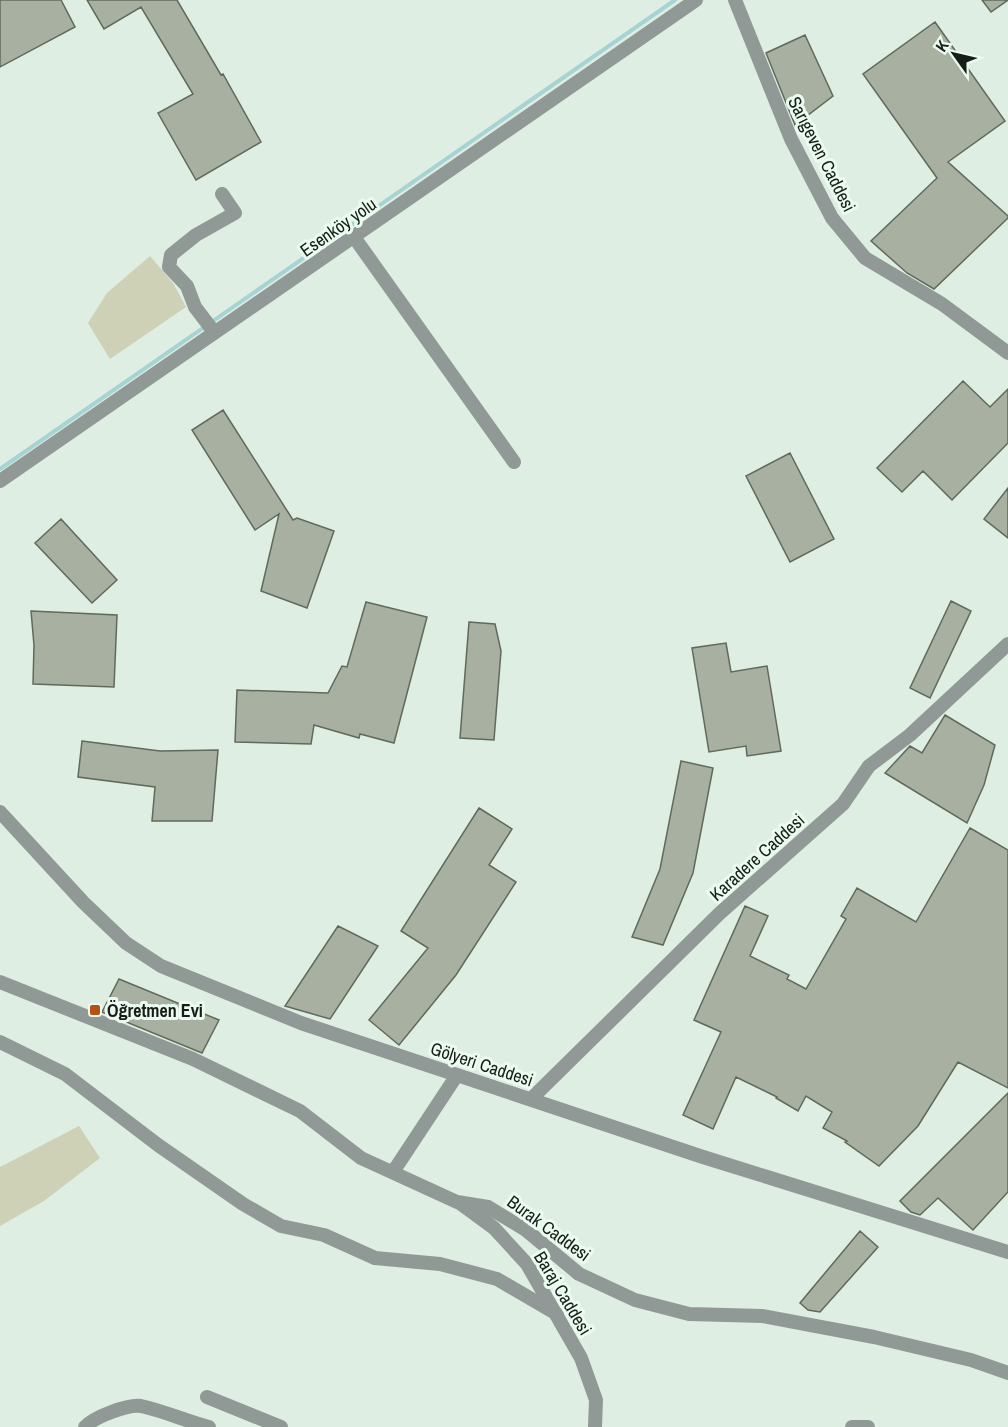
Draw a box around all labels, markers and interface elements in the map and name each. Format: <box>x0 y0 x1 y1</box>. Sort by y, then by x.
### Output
north arrow <box>924 24 984 84</box>
text: K <box>930 35 954 56</box>
street label: Sarıgeven Caddesi <box>782 92 862 216</box>
street label: Esenköy yolu <box>295 192 381 262</box>
street label: Karadere Caddesi <box>704 808 810 906</box>
place label: Öğretmen Evi <box>107 998 203 1023</box>
marker: Öğretmen Evi <box>88 1003 102 1017</box>
street label: Gölyeri Caddesi <box>427 1036 537 1092</box>
street label: Burak Caddesi <box>502 1189 596 1267</box>
street label: Baraj Caddesi <box>528 1246 598 1340</box>

